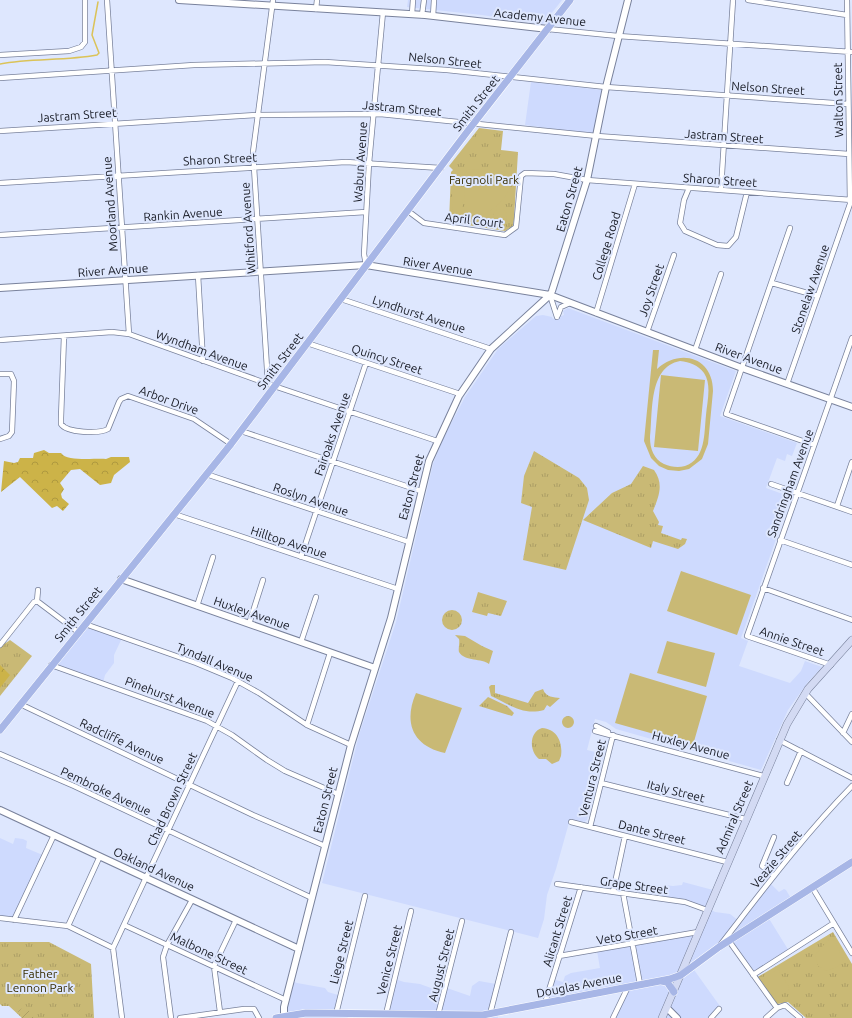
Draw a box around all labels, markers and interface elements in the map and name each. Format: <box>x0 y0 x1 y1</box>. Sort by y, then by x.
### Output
street label: Academy Avenue <box>493 6 587 28</box>
street label: Nelson Street <box>408 50 483 70</box>
street label: Walton Street <box>831 62 845 138</box>
street label: Smith Street <box>450 72 502 134</box>
street label: Nelson Street <box>731 79 805 97</box>
street label: Jastram Street <box>362 98 442 118</box>
street label: Jastram Street <box>37 106 117 124</box>
street label: Wabun Avenue <box>351 121 369 203</box>
street label: Jastram Street <box>684 127 764 145</box>
street label: Sharon Street <box>183 151 258 167</box>
street label: Moorland Avenue <box>100 156 120 252</box>
street label: Eaton Street <box>553 164 585 233</box>
street label: Sharon Street <box>683 171 758 189</box>
park label: Fargnoli Park <box>449 173 519 186</box>
street label: Whitford Avenue <box>238 182 258 274</box>
street label: Rankin Avenue <box>143 205 223 223</box>
street label: April Court <box>444 210 504 230</box>
street label: College Road <box>589 210 623 282</box>
street label: Stonelaw Avenue <box>789 243 831 335</box>
street label: River Avenue <box>402 254 474 278</box>
street label: River Avenue <box>77 261 149 279</box>
street label: Joy Street <box>636 262 666 318</box>
street label: Lyndhurst Avenue <box>371 293 467 335</box>
street label: Wyndham Avenue <box>154 327 250 373</box>
street label: Smith Street <box>255 330 306 392</box>
street label: River Avenue <box>714 340 784 376</box>
street label: Quincy Street <box>350 341 424 377</box>
street label: Arbor Drive <box>138 383 200 417</box>
street label: Fairoaks Avenue <box>312 391 352 477</box>
street label: Sandringham Avenue <box>764 427 816 539</box>
street label: Eaton Street <box>396 452 426 521</box>
street label: Roslyn Avenue <box>272 480 350 518</box>
street label: Hilltop Avenue <box>249 524 329 560</box>
street label: Smith Street <box>52 584 104 644</box>
street label: Huxley Avenue <box>212 594 292 632</box>
street label: Annie Street <box>758 624 826 658</box>
street label: Tyndall Avenue <box>175 640 255 684</box>
street label: Pinehurst Avenue <box>123 674 217 720</box>
street label: Radcliffe Avenue <box>78 716 166 766</box>
street label: Huxley Avenue <box>651 728 731 762</box>
street label: Ventura Street <box>576 738 608 818</box>
street label: Chad Brown Street <box>145 750 200 848</box>
street label: Pembroke Avenue <box>59 764 153 818</box>
street label: Eaton Street <box>311 765 340 834</box>
street label: Italy Street <box>646 778 707 805</box>
street label: Admiral Street <box>713 778 755 856</box>
street label: Dante Street <box>617 817 687 847</box>
street label: Veazie Street <box>748 827 804 890</box>
street label: Oakland Avenue <box>111 845 197 893</box>
street label: Grape Street <box>599 874 669 896</box>
street label: Alicant Street <box>540 894 574 968</box>
street label: Liege Street <box>327 918 355 985</box>
street label: Venice Street <box>374 923 404 997</box>
street label: Veto Street <box>595 923 659 947</box>
street label: August Street <box>426 927 456 1003</box>
street label: Malbone Street <box>168 929 250 977</box>
park label: Father Lennon Park <box>7 967 73 994</box>
street label: Douglas Avenue <box>535 970 623 1000</box>

